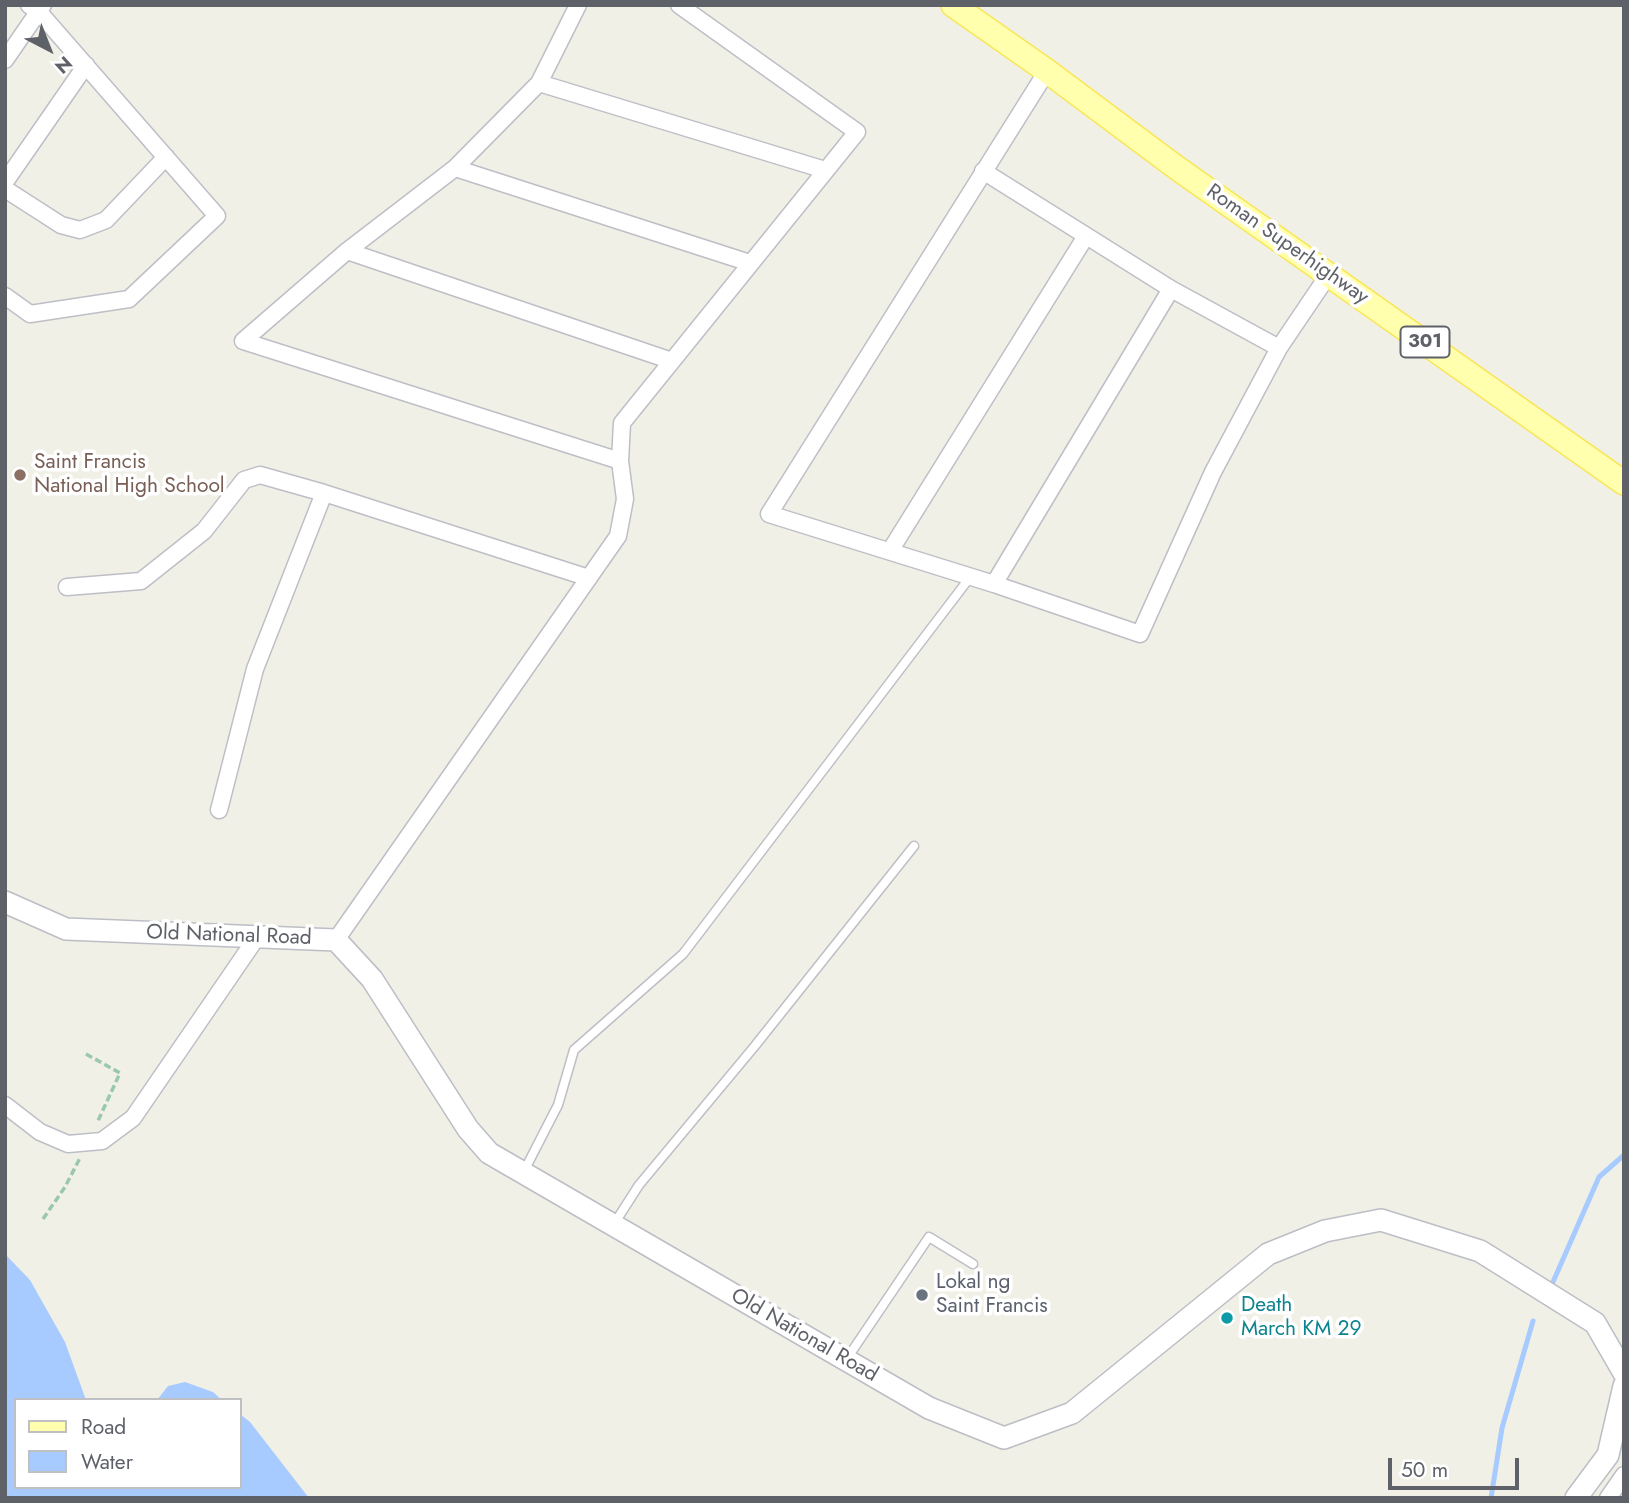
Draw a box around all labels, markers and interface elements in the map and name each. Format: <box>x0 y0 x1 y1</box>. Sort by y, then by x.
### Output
north arrow <box>14 14 84 84</box>
text: N <box>49 50 78 80</box>
street label: Roman Superhighway <box>1201 179 1373 311</box>
road number: 301 <box>1400 326 1450 358</box>
place label: Saint Francis National High School <box>34 450 225 500</box>
marker: Saint Francis National High School <box>12 467 28 483</box>
street label: Old National Road <box>146 921 312 951</box>
place label: Lokal ng Saint Francis <box>936 1270 1048 1320</box>
street label: Old National Road <box>726 1284 882 1388</box>
marker: Lokal ng Saint Francis <box>914 1287 930 1303</box>
place label: Death March KM 29 <box>1241 1293 1362 1343</box>
marker: Death March KM 29 <box>1219 1310 1235 1326</box>
legend <box>14 1398 242 1489</box>
text: Road <box>81 1412 126 1442</box>
scale bar <box>1391 1444 1522 1488</box>
text: Water <box>81 1447 133 1477</box>
text: 50 m <box>1401 1455 1448 1485</box>

